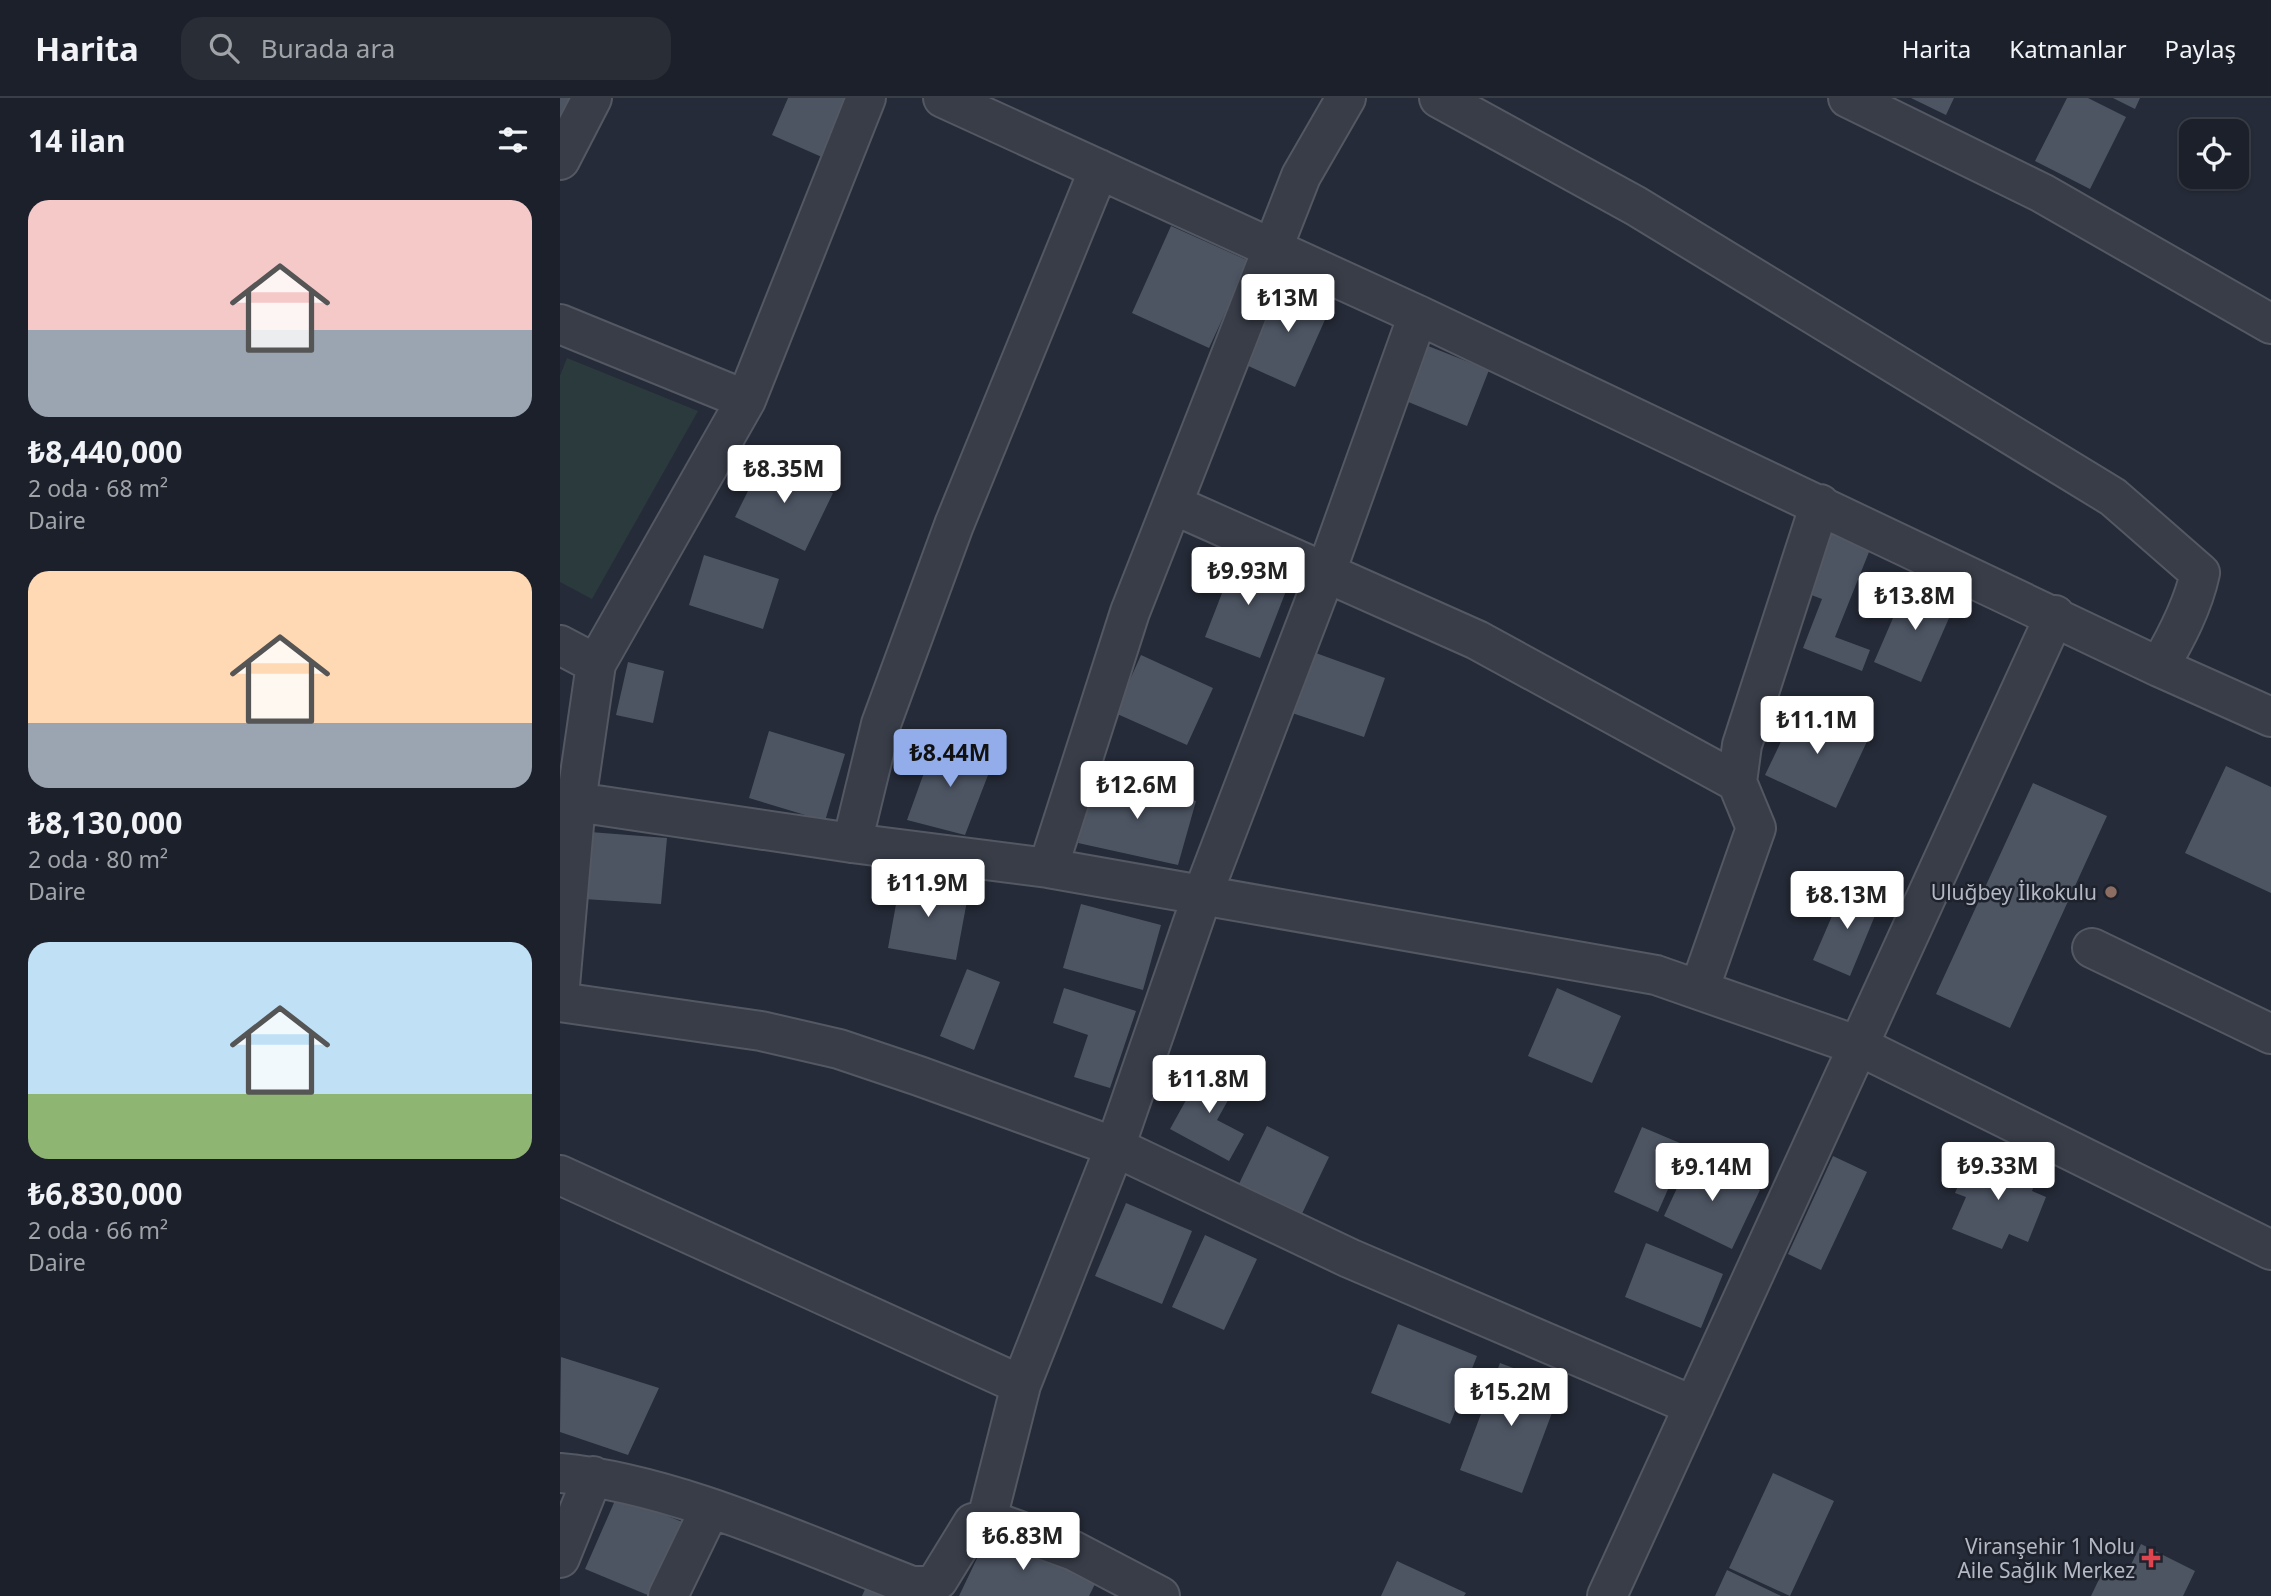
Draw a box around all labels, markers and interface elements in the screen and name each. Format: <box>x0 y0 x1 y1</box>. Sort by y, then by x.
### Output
search box <box>181 17 671 80</box>
text: Harita <box>35 26 139 71</box>
icon: search <box>205 29 243 67</box>
text: Burada ara <box>261 30 395 66</box>
text: Harita <box>1902 32 1971 65</box>
text: Katmanlar <box>2009 32 2127 65</box>
text: Paylaş <box>2165 32 2236 65</box>
map controls <box>2179 119 2249 189</box>
button: locate <box>2179 119 2249 189</box>
text: 14 ilan <box>28 120 126 161</box>
icon: filters <box>494 121 532 159</box>
icon: home <box>217 245 343 371</box>
pin: ₺13M <box>1247 274 1329 334</box>
text: ₺13M <box>1257 281 1319 313</box>
text: ₺8,440,000 <box>28 431 182 472</box>
pin: ₺8.35M <box>727 446 841 505</box>
text: ₺8.35M <box>744 452 824 484</box>
text: 2 oda · 68 m² <box>28 472 168 504</box>
text: Daire <box>28 504 86 536</box>
pin: ₺9.93M <box>1191 547 1305 607</box>
text: ₺9.93M <box>1208 554 1288 586</box>
pin: ₺13.8M <box>1858 573 1972 632</box>
text: ₺13.8M <box>1875 579 1955 611</box>
icon: home <box>217 616 343 742</box>
pin: ₺11.1M <box>1760 696 1874 756</box>
text: ₺11.1M <box>1777 703 1857 735</box>
pin: ₺8.44M <box>893 730 1007 789</box>
text: ₺8.44M <box>910 736 990 768</box>
pin: ₺12.6M <box>1080 762 1194 821</box>
text: ₺12.6M <box>1097 768 1177 800</box>
text: ₺8,130,000 <box>28 802 182 843</box>
text: 2 oda · 80 m² <box>28 843 168 875</box>
pin: ₺11.9M <box>871 860 985 919</box>
text: ₺11.9M <box>888 866 968 898</box>
pin: ₺8.13M <box>1790 872 1904 931</box>
text: Daire <box>28 875 86 907</box>
text: ₺8.13M <box>1807 878 1887 910</box>
place label: Uluğbey İlkokulu <box>1931 878 2097 906</box>
marker: Uluğbey İlkokulu <box>2103 884 2119 900</box>
icon: home <box>217 987 343 1113</box>
pin: ₺11.8M <box>1152 1056 1266 1115</box>
text: ₺11.8M <box>1169 1062 1249 1094</box>
pin: ₺9.33M <box>1941 1142 2055 1202</box>
pin: ₺9.14M <box>1655 1144 1769 1203</box>
text: ₺9.33M <box>1958 1149 2038 1181</box>
text: ₺9.14M <box>1672 1150 1752 1182</box>
text: ₺6,830,000 <box>28 1173 182 1214</box>
text: 2 oda · 66 m² <box>28 1214 168 1246</box>
text: Daire <box>28 1246 86 1278</box>
pin: ₺15.2M <box>1454 1368 1568 1428</box>
text: ₺15.2M <box>1471 1375 1551 1407</box>
pin: ₺6.83M <box>966 1512 1080 1572</box>
text: ₺6.83M <box>983 1519 1063 1551</box>
place label: Viranşehir 1 Nolu Aile Sağlık Merkez <box>1957 1532 2135 1584</box>
marker: Viranşehir 1 Nolu Aile Sağlık Merkez <box>2141 1548 2161 1568</box>

